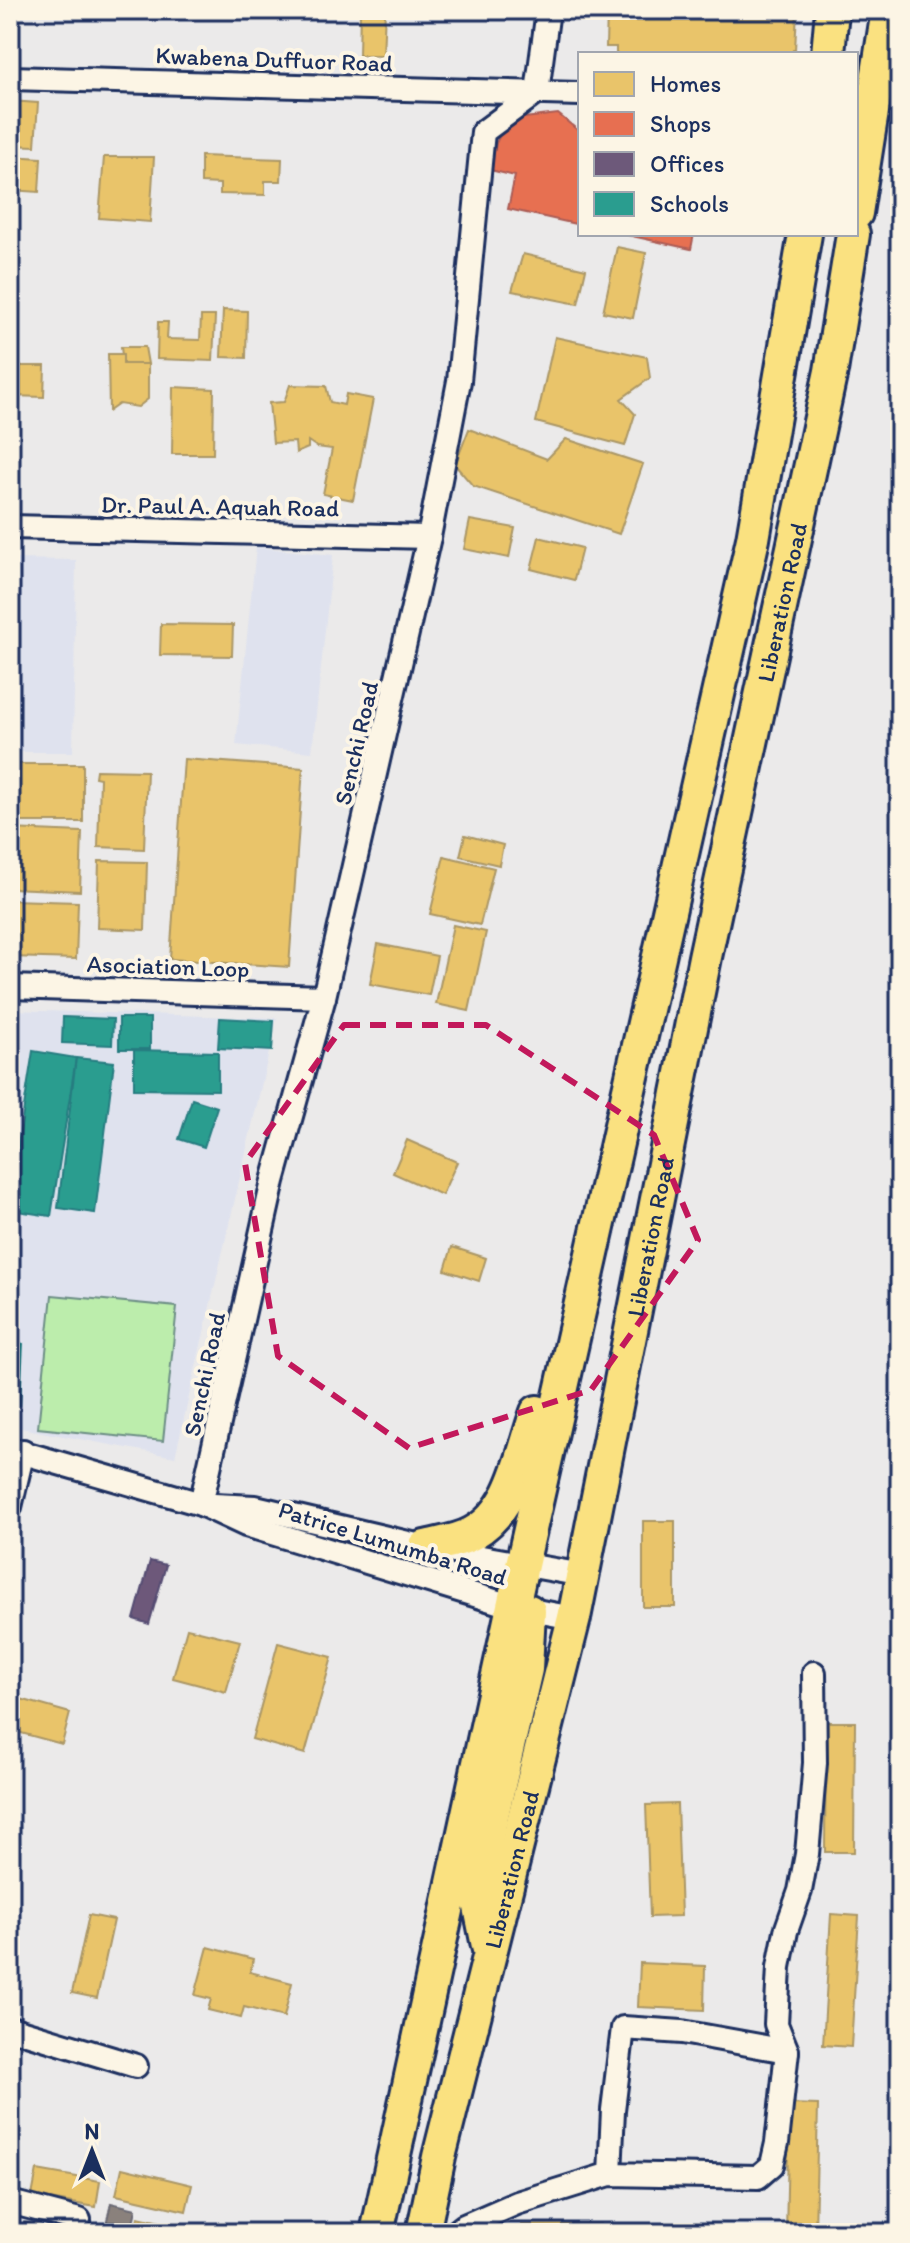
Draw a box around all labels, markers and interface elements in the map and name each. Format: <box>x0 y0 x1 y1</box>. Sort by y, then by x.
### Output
street label: Kwabena Duffuor Road <box>155 40 393 78</box>
legend <box>578 52 858 236</box>
text: Homes <box>650 69 721 98</box>
text: Shops <box>650 109 711 138</box>
text: Offices <box>650 149 724 178</box>
text: Schools <box>650 189 729 218</box>
street label: Dr. Paul A. Aquah Road <box>101 489 339 523</box>
street label: Liberation Road <box>750 520 813 685</box>
street label: Senchi Road <box>328 678 384 808</box>
street label: Asociation Loop <box>86 949 250 983</box>
street label: Liberation Road <box>620 1154 680 1319</box>
street label: Senchi Road <box>177 1309 231 1439</box>
street label: Patrice Lumumba Road <box>275 1494 511 1592</box>
street label: Liberation Road <box>477 1787 545 1952</box>
north arrow <box>52 2111 132 2191</box>
text: N <box>85 2118 99 2145</box>

